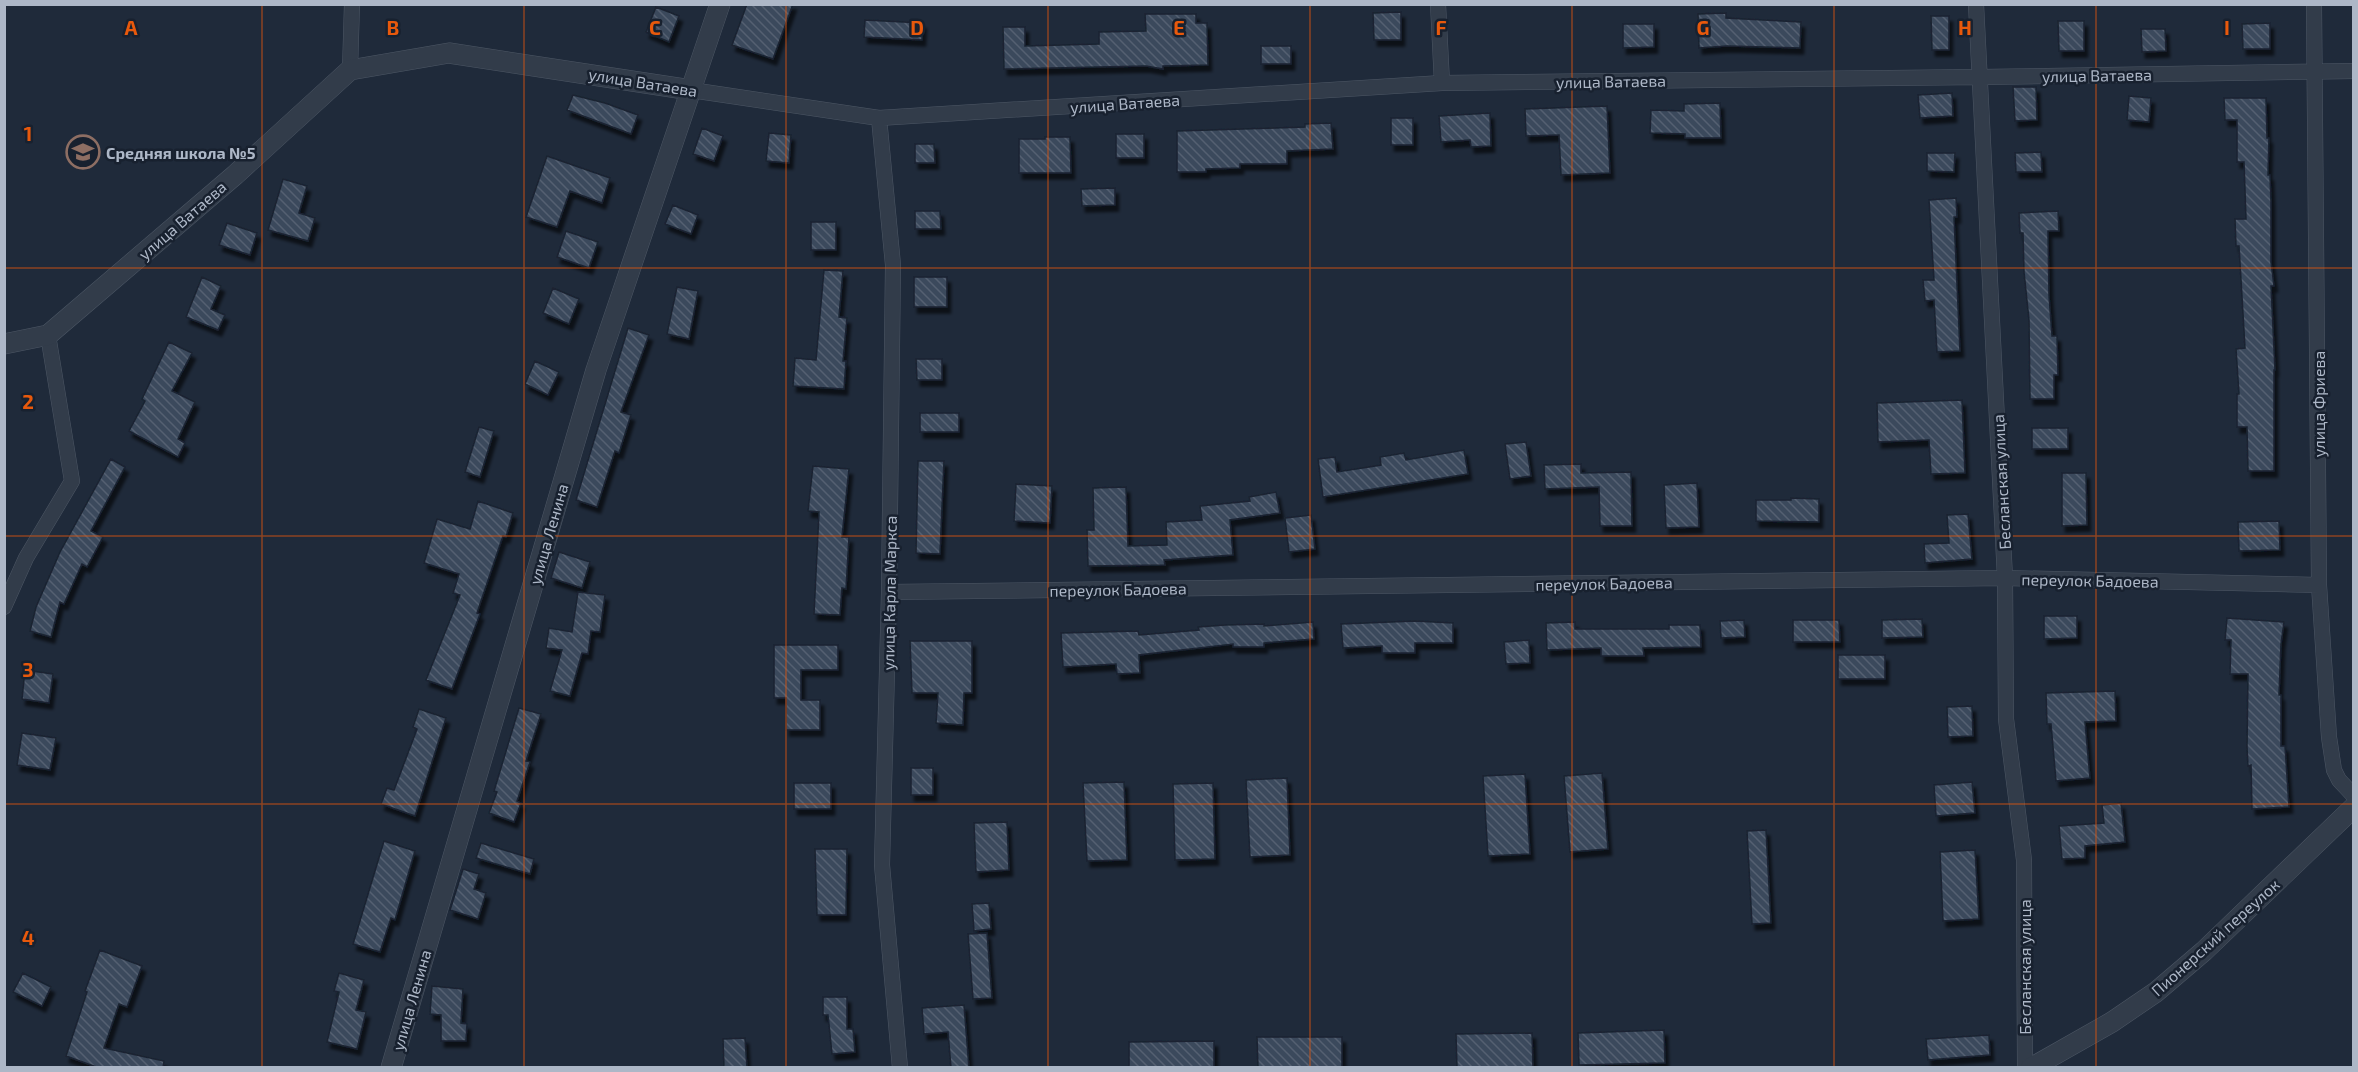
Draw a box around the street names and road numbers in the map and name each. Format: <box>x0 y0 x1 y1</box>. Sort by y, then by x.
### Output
street label: улица Ватаева <box>587 64 699 101</box>
street label: улица Ватаева <box>2042 65 2152 86</box>
street label: улица Ватаева <box>1556 71 1666 92</box>
street label: улица Ватаева <box>1069 90 1181 117</box>
street label: улица Ватаева <box>134 177 230 264</box>
street label: улица Фриева <box>2309 351 2329 457</box>
street label: Бесланская улица <box>1988 414 2015 550</box>
street label: улица Ленина <box>525 481 572 587</box>
street label: улица Карла Маркса <box>878 515 901 671</box>
street label: переулок Бадоева <box>2021 569 2159 592</box>
street label: переулок Бадоева <box>1535 572 1673 595</box>
street label: переулок Бадоева <box>1049 578 1187 601</box>
street label: Пионерский переулок <box>2147 874 2284 1000</box>
street label: Бесланская улица <box>2015 899 2035 1035</box>
street label: улица Ленина <box>388 947 435 1053</box>

